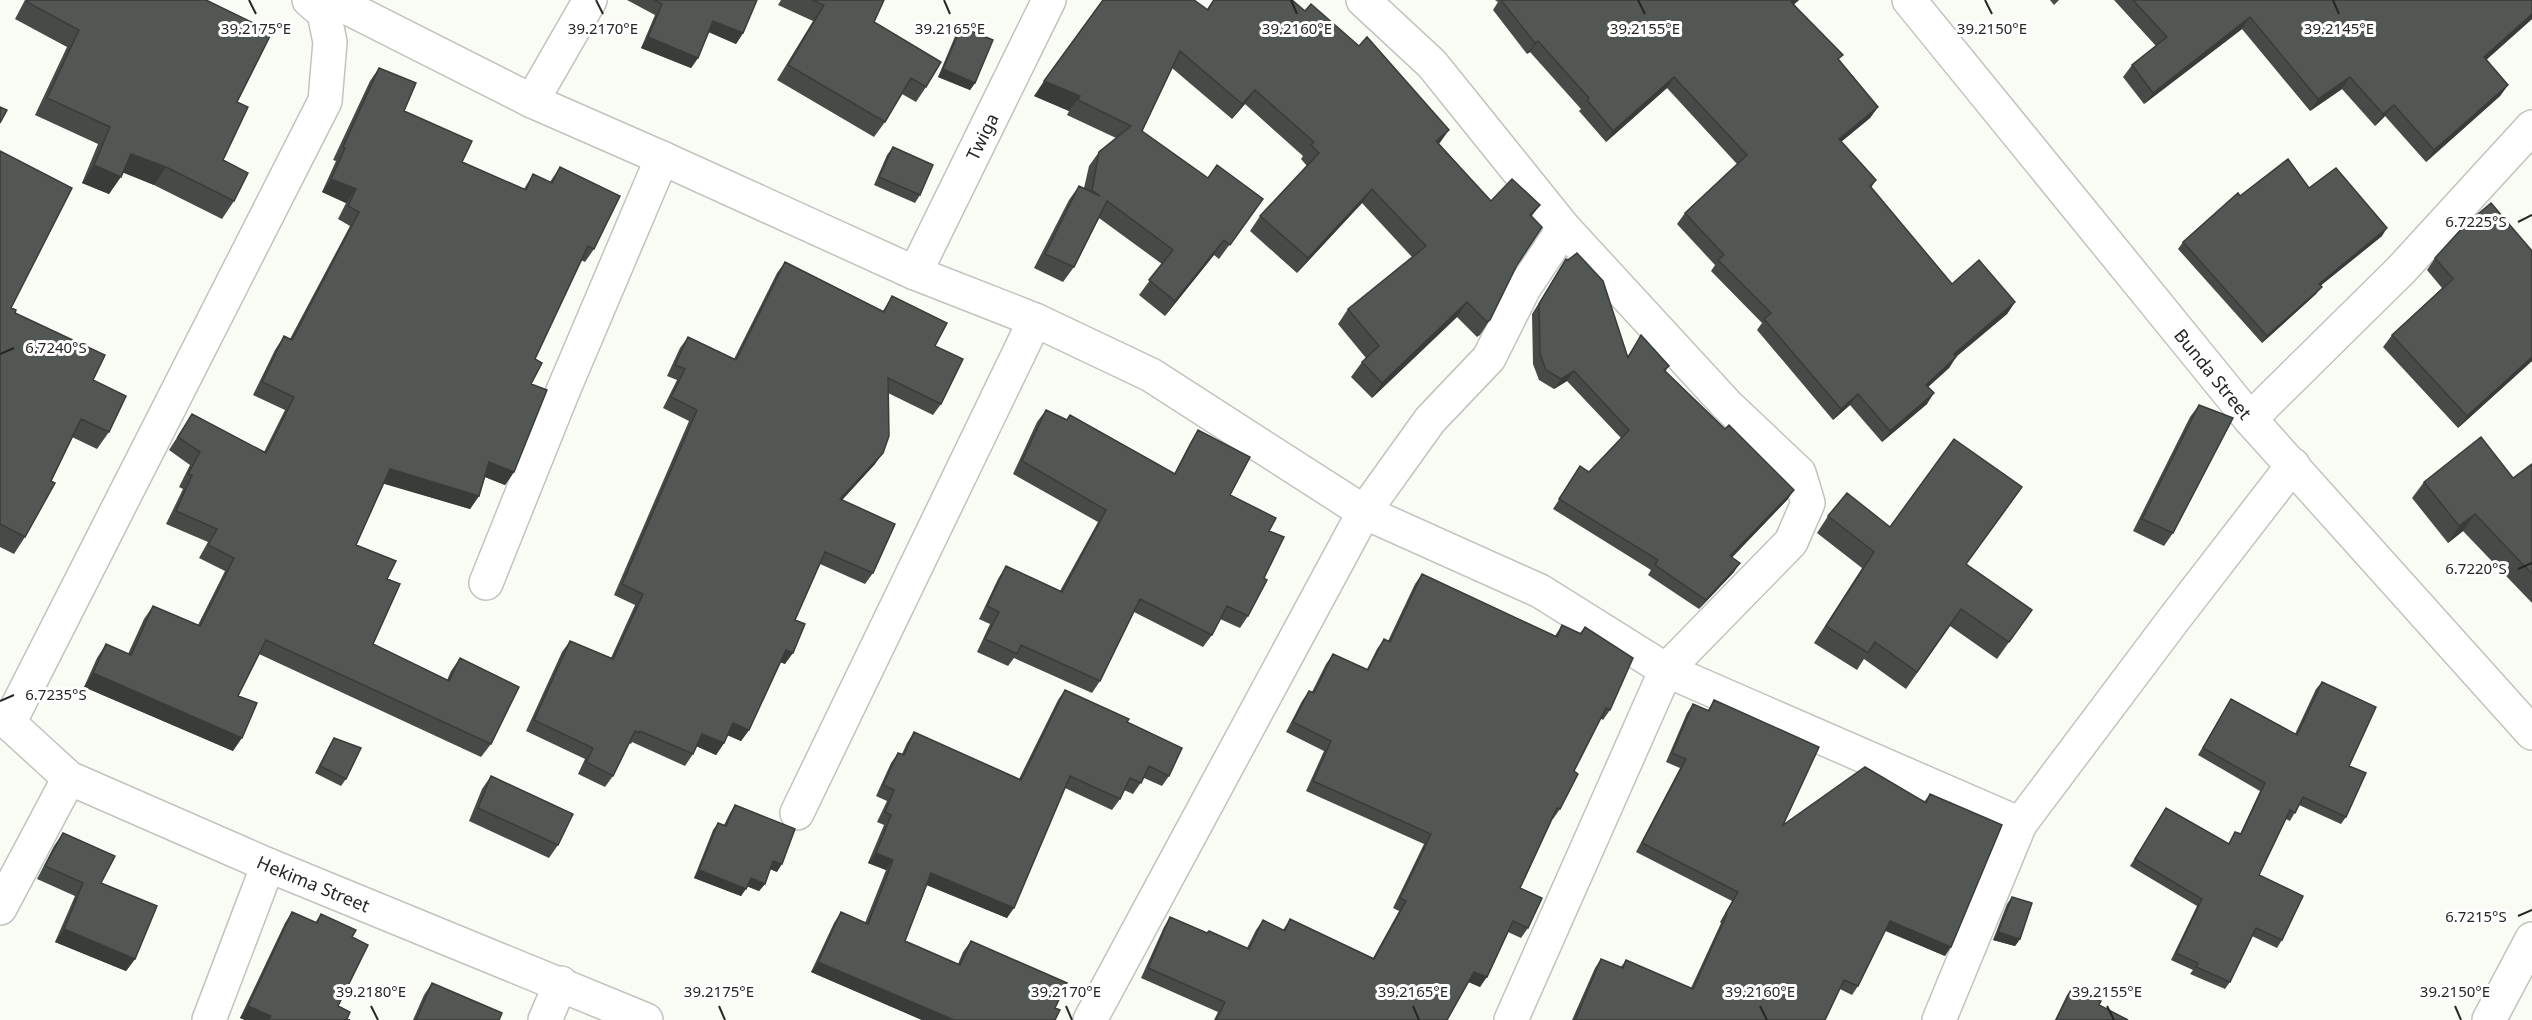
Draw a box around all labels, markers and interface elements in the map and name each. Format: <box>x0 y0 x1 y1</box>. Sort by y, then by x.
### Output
text: 39.2175°E <box>221 18 291 38</box>
text: 39.2170°E <box>568 18 638 38</box>
text: 39.2165°E <box>915 18 985 38</box>
text: 39.2160°E <box>1262 18 1332 38</box>
text: 39.2155°E <box>1610 18 1680 38</box>
text: 39.2150°E <box>1957 18 2027 38</box>
text: 39.2145°E <box>2304 18 2374 38</box>
street label: Twiga <box>960 109 1004 164</box>
text: 6.7225°S <box>2445 211 2507 231</box>
street label: Bunda Street <box>2169 324 2258 425</box>
text: 6.7240°S <box>25 337 87 357</box>
text: 6.7220°S <box>2445 558 2507 578</box>
text: 6.7235°S <box>25 684 87 704</box>
street label: Hekima Street <box>253 850 374 918</box>
text: 6.7215°S <box>2445 906 2507 926</box>
text: 39.2180°E <box>336 981 406 1001</box>
text: 39.2175°E <box>684 981 754 1001</box>
text: 39.2170°E <box>1031 981 1101 1001</box>
text: 39.2165°E <box>1378 981 1448 1001</box>
text: 39.2160°E <box>1725 981 1795 1001</box>
text: 39.2155°E <box>2072 981 2142 1001</box>
text: 39.2150°E <box>2420 981 2490 1001</box>

